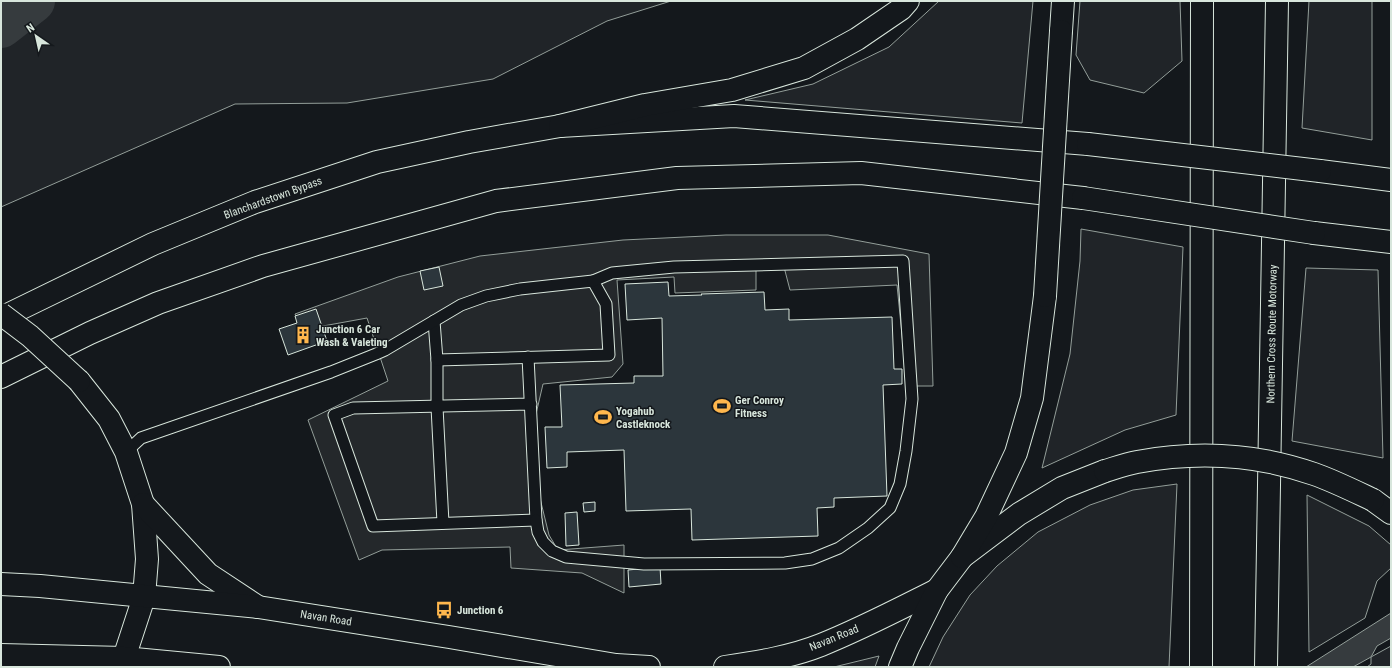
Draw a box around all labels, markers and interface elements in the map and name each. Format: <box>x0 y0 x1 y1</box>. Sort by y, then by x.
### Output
north arrow <box>16 16 56 56</box>
text: N <box>24 21 37 35</box>
street label: Blanchardstown Bypass <box>222 174 324 222</box>
street label: Northern Cross Route Motorway <box>1264 264 1280 404</box>
place label: Junction 6 Car Wash & Valeting <box>316 323 388 349</box>
building icon: Junction 6 Car Wash & Valeting <box>293 325 313 345</box>
place label: Ger Conroy Fitness <box>735 394 784 420</box>
sports icon: Ger Conroy Fitness <box>712 396 732 416</box>
place label: Yogahub Castleknock <box>616 405 671 431</box>
sports icon: Yogahub Castleknock <box>593 407 613 427</box>
bus stop icon: Junction 6 <box>434 600 454 620</box>
place label: Junction 6 <box>457 604 504 617</box>
street label: Navan Road <box>299 608 353 628</box>
street label: Navan Road <box>808 622 860 654</box>

